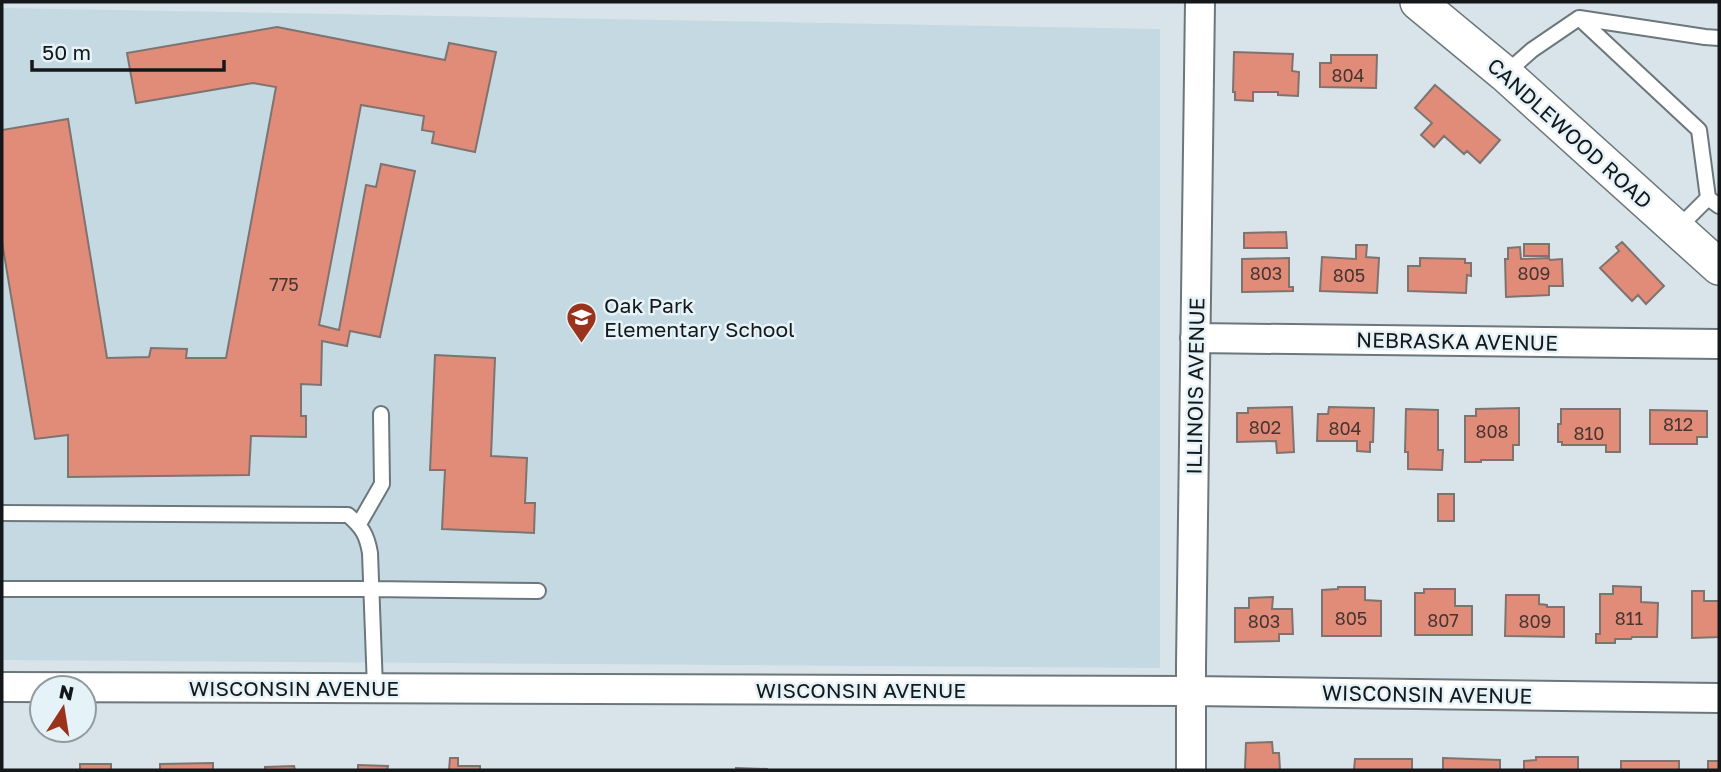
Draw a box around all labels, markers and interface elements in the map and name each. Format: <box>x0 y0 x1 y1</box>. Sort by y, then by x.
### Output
scale bar <box>32 28 224 72</box>
text: 50 m <box>42 39 91 65</box>
street label: CANDLEWOOD ROAD <box>1482 52 1658 214</box>
house number: 804 <box>1331 64 1365 86</box>
house number: 803 <box>1250 262 1282 284</box>
house number: 809 <box>1517 262 1551 284</box>
house number: 805 <box>1333 264 1365 286</box>
house number: 775 <box>269 273 299 295</box>
place label: Oak Park Elementary School <box>604 292 795 342</box>
street label: ILLINOIS AVENUE <box>1180 297 1210 475</box>
school or university icon: Oak Park Elementary School <box>564 300 598 344</box>
street label: NEBRASKA AVENUE <box>1356 326 1558 356</box>
house number: 812 <box>1663 413 1693 435</box>
house number: 802 <box>1249 416 1281 438</box>
house number: 804 <box>1328 417 1362 439</box>
house number: 808 <box>1475 420 1509 442</box>
house number: 810 <box>1574 422 1604 444</box>
house number: 805 <box>1335 607 1367 629</box>
house number: 811 <box>1615 607 1643 629</box>
house number: 807 <box>1427 609 1459 631</box>
house number: 803 <box>1248 610 1280 632</box>
house number: 809 <box>1518 610 1552 632</box>
north arrow <box>28 674 98 744</box>
street label: WISCONSIN AVENUE <box>189 675 399 701</box>
street label: WISCONSIN AVENUE <box>756 677 966 703</box>
text: N <box>57 679 76 705</box>
street label: WISCONSIN AVENUE <box>1322 679 1532 709</box>

